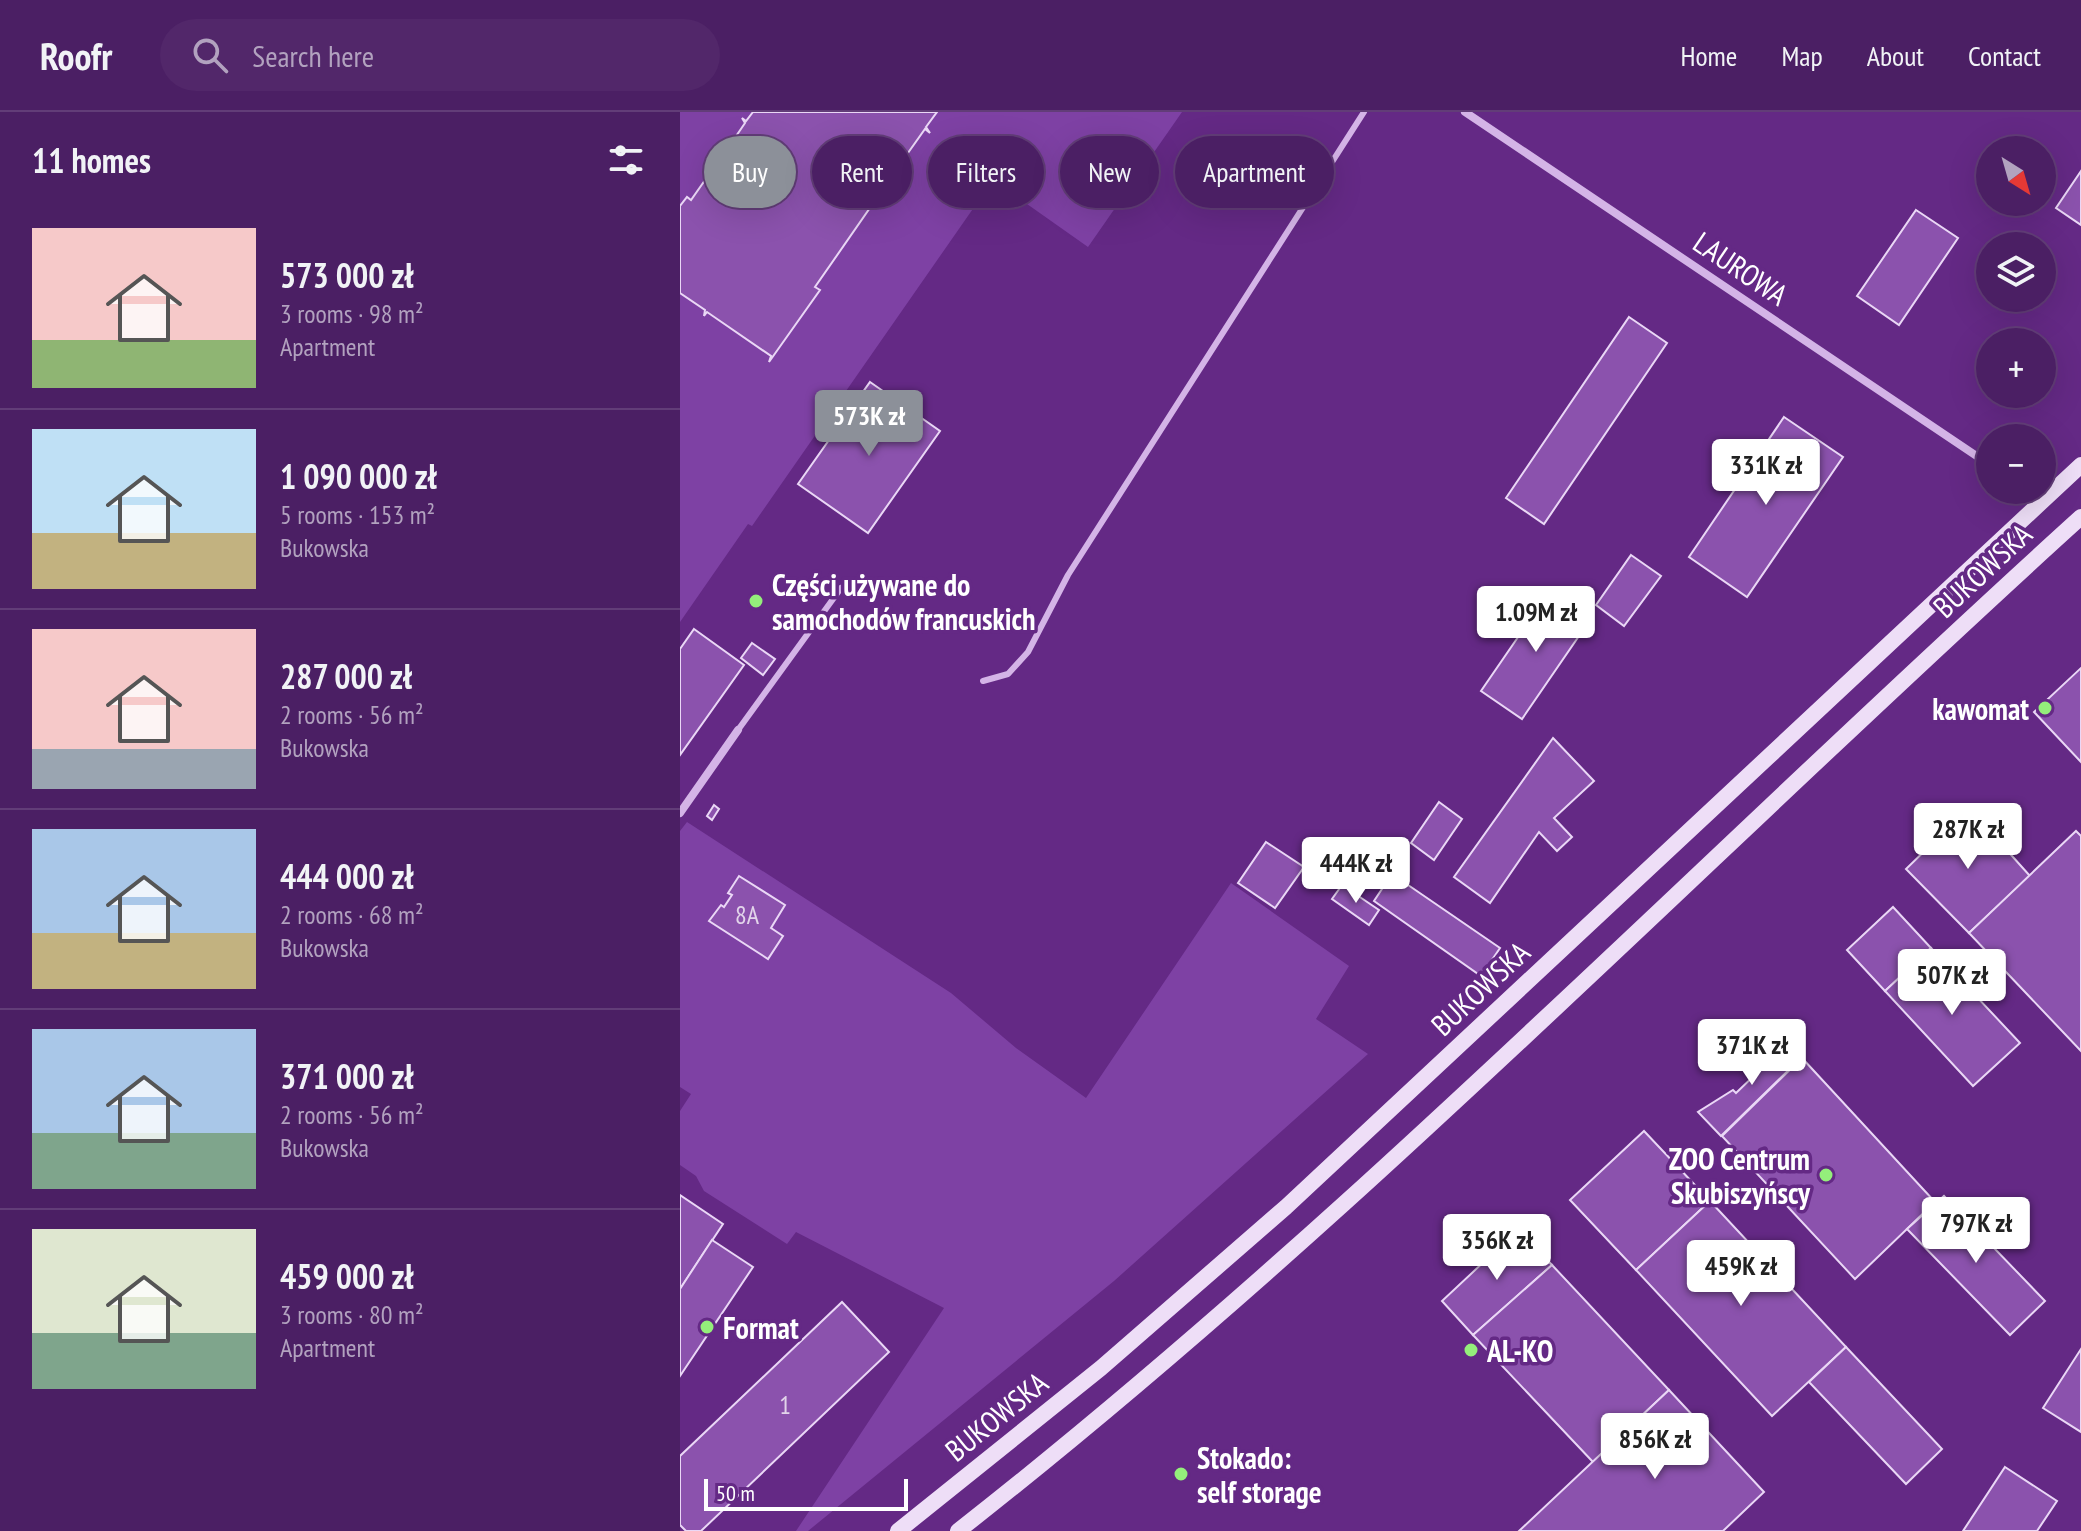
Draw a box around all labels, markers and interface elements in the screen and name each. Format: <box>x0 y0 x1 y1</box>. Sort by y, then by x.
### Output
search box <box>160 19 720 91</box>
text: Roofr <box>40 31 112 80</box>
icon: search <box>188 33 232 77</box>
text: Search here <box>252 36 374 75</box>
text: Home <box>1681 37 1737 74</box>
text: Map <box>1781 37 1823 74</box>
text: About <box>1867 37 1924 74</box>
text: Contact <box>1968 37 2041 74</box>
chip: Buy <box>704 136 796 208</box>
chip: Rent <box>812 136 912 208</box>
chip: Filters <box>928 136 1044 208</box>
chip: New <box>1060 136 1159 208</box>
chip: Apartment <box>1175 136 1334 208</box>
north arrow <box>1976 136 2056 216</box>
map controls <box>1976 136 2056 504</box>
text: 11 homes <box>32 138 151 182</box>
icon: filters <box>604 138 648 182</box>
street label: LAUROWA <box>1686 222 1796 314</box>
button: layers <box>1976 232 2056 312</box>
text: 573 000 zł <box>280 253 413 297</box>
icon: home <box>96 260 192 356</box>
text: 3 rooms · 98 m² <box>280 297 424 330</box>
button: + <box>1976 328 2056 408</box>
text: Apartment <box>280 330 375 363</box>
pin: 573K zł <box>795 390 943 458</box>
text: 573K zł <box>833 399 905 432</box>
button: − <box>1976 424 2056 504</box>
pin: 331K zł <box>1692 439 1840 507</box>
text: 331K zł <box>1730 448 1802 481</box>
text: 1 090 000 zł <box>280 454 437 498</box>
icon: home <box>96 461 192 557</box>
text: 5 rooms · 153 m² <box>280 498 435 531</box>
street label: BUKOWSKA <box>1924 514 2040 626</box>
text: Bukowska <box>280 531 369 564</box>
place label: Części używane do samochodów francuskich <box>772 565 1036 638</box>
pin: 1.09M zł <box>1453 586 1619 654</box>
marker: Części używane do samochodów francuskich <box>747 592 765 610</box>
text: 1.09M zł <box>1495 595 1577 628</box>
text: 287 000 zł <box>280 654 412 698</box>
icon: home <box>96 661 192 757</box>
place label: kawomat <box>1932 689 2029 728</box>
text: 2 rooms · 56 m² <box>280 698 424 731</box>
marker: kawomat <box>2036 699 2054 717</box>
text: Bukowska <box>280 731 369 764</box>
pin: 287K zł <box>1894 803 2042 871</box>
text: 287K zł <box>1932 812 2004 845</box>
pin: 444K zł <box>1282 837 1430 905</box>
text: 444K zł <box>1320 846 1392 879</box>
text: 444 000 zł <box>280 854 413 898</box>
icon: home <box>96 861 192 957</box>
text: 2 rooms · 68 m² <box>280 898 424 931</box>
house number: 8A <box>735 898 760 931</box>
text: Bukowska <box>280 931 369 964</box>
street label: BUKOWSKA <box>1422 932 1538 1044</box>
pin: 507K zł <box>1878 949 2026 1017</box>
text: 507K zł <box>1916 958 1988 991</box>
pin: 371K zł <box>1678 1019 1826 1087</box>
text: 371K zł <box>1716 1028 1788 1061</box>
text: 371 000 zł <box>280 1054 413 1098</box>
icon: home <box>96 1061 192 1157</box>
text: 2 rooms · 56 m² <box>280 1098 424 1131</box>
text: Bukowska <box>280 1131 369 1164</box>
place label: ZOO Centrum Skubiszyńscy <box>1669 1139 1811 1212</box>
marker: ZOO Centrum Skubiszyńscy <box>1817 1166 1835 1184</box>
pin: 797K zł <box>1902 1197 2050 1265</box>
text: 797K zł <box>1940 1206 2012 1239</box>
pin: 356K zł <box>1423 1214 1571 1282</box>
text: 356K zł <box>1461 1223 1533 1256</box>
pin: 459K zł <box>1667 1240 1815 1308</box>
text: 459K zł <box>1705 1249 1777 1282</box>
text: 459 000 zł <box>280 1254 413 1298</box>
icon: home <box>96 1261 192 1357</box>
text: 3 rooms · 80 m² <box>280 1298 424 1331</box>
place label: Format <box>723 1308 799 1347</box>
marker: Format <box>698 1318 716 1336</box>
text: Apartment <box>280 1331 375 1364</box>
place label: AL-KO <box>1486 1331 1553 1370</box>
marker: AL-KO <box>1462 1341 1480 1359</box>
street label: BUKOWSKA <box>937 1362 1056 1469</box>
house number: 1 <box>779 1388 791 1421</box>
pin: 856K zł <box>1581 1413 1729 1481</box>
text: 856K zł <box>1619 1422 1691 1455</box>
place label: Stokado: self storage <box>1197 1438 1322 1511</box>
marker: Stokado: self storage <box>1172 1465 1190 1483</box>
scale bar <box>704 1475 908 1511</box>
text: 50 m <box>716 1479 755 1507</box>

